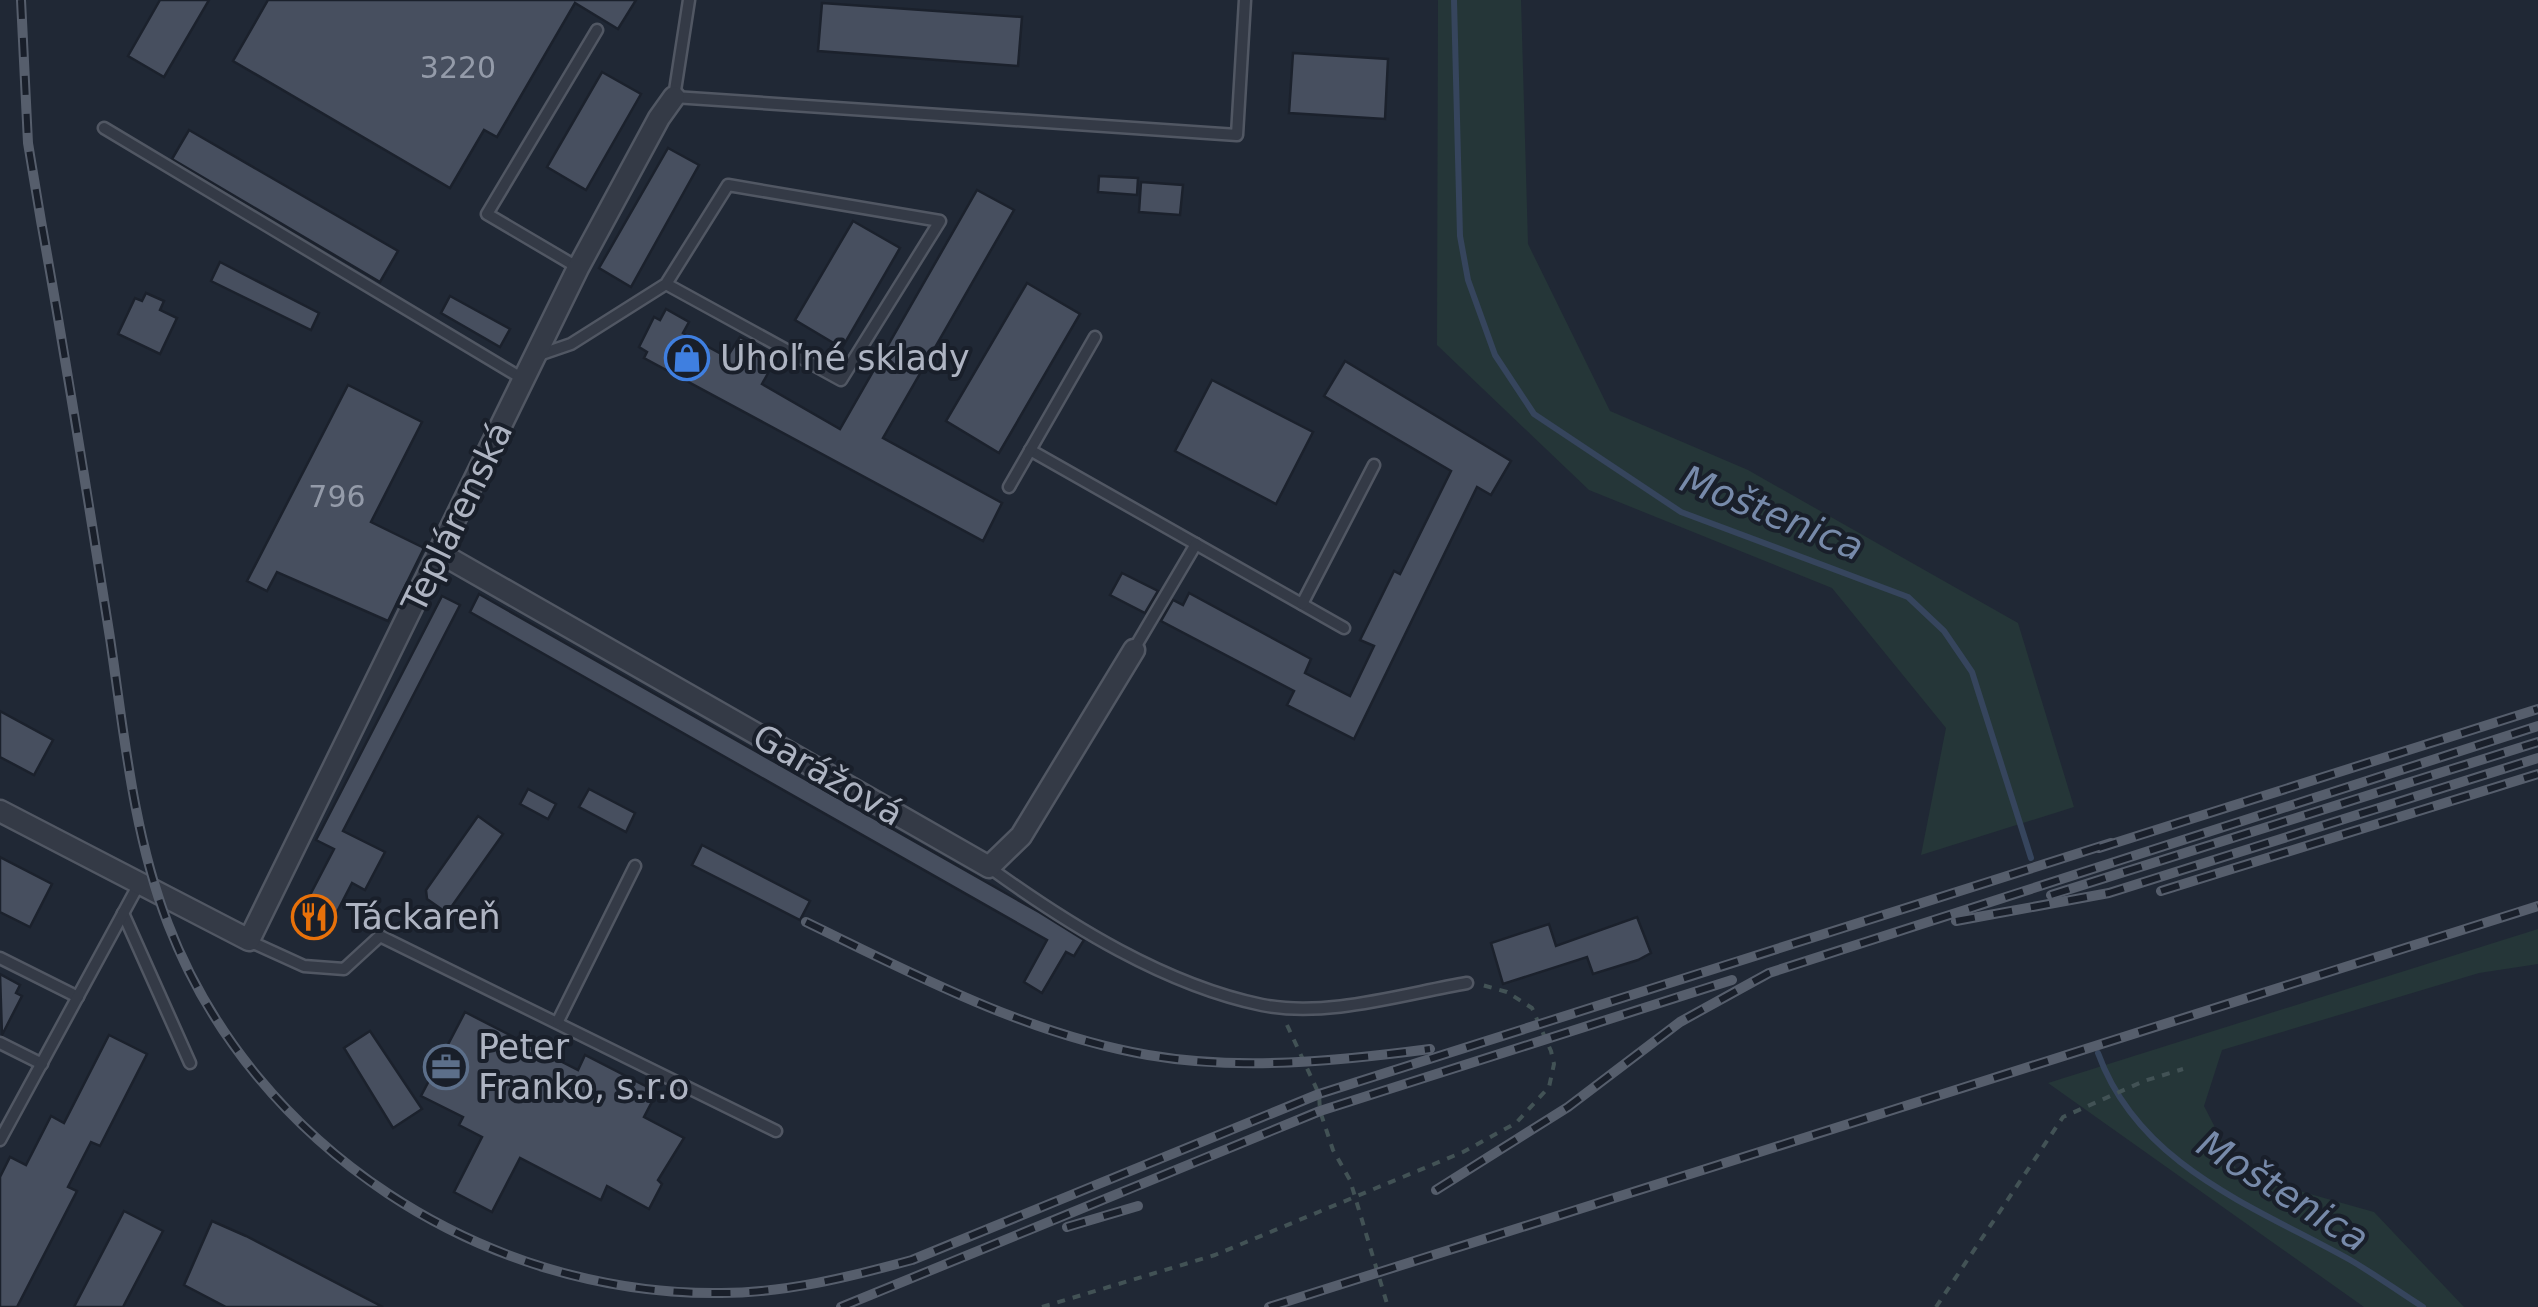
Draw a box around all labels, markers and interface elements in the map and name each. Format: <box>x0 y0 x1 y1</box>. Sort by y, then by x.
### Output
house number: 3220 <box>420 50 496 85</box>
shop icon: Uhoľné sklady <box>664 335 710 381</box>
place label: Uhoľné sklady <box>720 338 970 378</box>
street label: Teplárenská <box>393 415 520 620</box>
water label: Moštenica <box>1674 456 1870 570</box>
house number: 796 <box>308 479 366 514</box>
street label: Garážová <box>746 716 910 834</box>
restaurant icon: Táckareň <box>291 894 337 940</box>
place label: Táckareň <box>345 897 501 937</box>
place label: Peter Franko, s.r.o <box>478 1027 689 1107</box>
office icon: Peter Franko, s.r.o <box>423 1044 469 1090</box>
water label: Moštenica <box>2190 1121 2376 1261</box>

